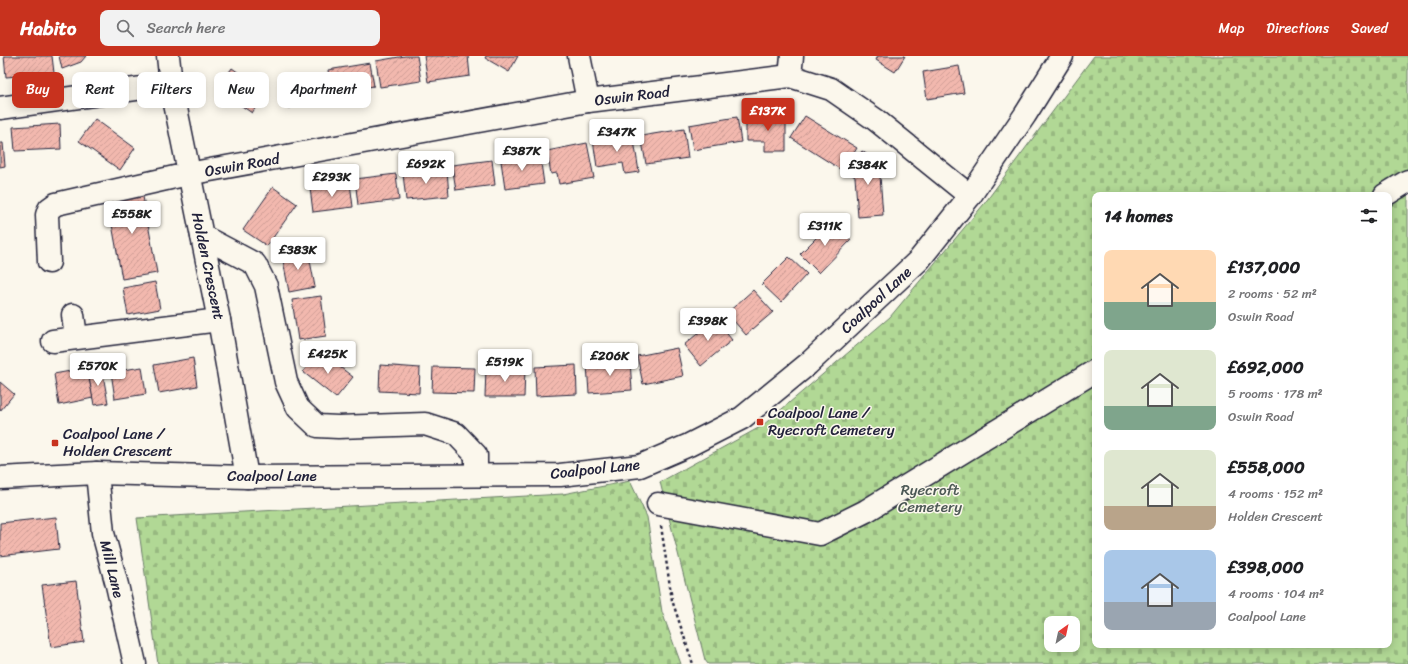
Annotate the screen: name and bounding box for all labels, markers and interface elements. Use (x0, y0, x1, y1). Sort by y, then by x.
search box (100, 10, 380, 46)
text: Habito (20, 12, 76, 45)
text: Search here (146, 15, 225, 41)
text: Map (1218, 16, 1244, 41)
text: Directions (1266, 16, 1329, 41)
text: Saved (1351, 16, 1388, 41)
icon: search (114, 17, 136, 39)
chip: Buy (12, 72, 64, 108)
chip: Rent (72, 72, 129, 108)
chip: Filters (137, 72, 206, 108)
chip: New (214, 72, 269, 108)
chip: Apartment (277, 72, 371, 108)
street label: Oswin Road (593, 78, 672, 113)
pin: £137K (740, 98, 796, 132)
text: £137K (751, 99, 785, 122)
pin: £347K (589, 119, 645, 153)
text: £347K (598, 120, 636, 143)
pin: £387K (494, 138, 550, 172)
text: £387K (503, 139, 541, 162)
street label: Oswin Road (203, 145, 282, 184)
pin: £692K (398, 151, 454, 185)
text: £692K (407, 152, 445, 175)
pin: £384K (840, 152, 896, 186)
text: £384K (849, 153, 887, 176)
pin: £293K (304, 164, 360, 198)
text: £293K (313, 165, 351, 188)
pin: £558K (104, 201, 160, 235)
text: 14 homes (1104, 201, 1173, 231)
text: £558K (113, 202, 151, 225)
icon: filters (1358, 205, 1380, 227)
street label: Holden Crescent (184, 210, 232, 323)
pin: £311K (797, 213, 853, 247)
text: £311K (808, 214, 842, 237)
pin: £383K (270, 237, 326, 271)
text: £383K (280, 238, 316, 261)
text: £137,000 (1228, 252, 1300, 282)
street label: Coalpool Lane (834, 260, 918, 340)
icon: home (1136, 266, 1184, 314)
text: 2 rooms · 52 m² (1228, 282, 1317, 305)
text: Oswin Road (1228, 305, 1293, 328)
pin: £398K (680, 308, 736, 342)
text: £398K (689, 309, 727, 332)
pin: £425K (300, 341, 356, 375)
text: £425K (309, 342, 347, 365)
pin: £206K (582, 343, 638, 377)
text: £206K (591, 344, 629, 367)
pin: £519K (477, 349, 533, 383)
text: £519K (487, 350, 523, 373)
text: £692,000 (1228, 352, 1304, 382)
pin: £570K (70, 353, 126, 387)
text: £570K (79, 354, 117, 377)
icon: home (1136, 366, 1184, 414)
text: 5 rooms · 178 m² (1228, 382, 1323, 405)
place label: Coalpool Lane / Ryecroft Cemetery (768, 400, 895, 443)
text: Oswin Road (1228, 405, 1293, 428)
marker: Coalpool Lane / Ryecroft Cemetery (755, 417, 765, 427)
place label: Coalpool Lane / Holden Crescent (63, 421, 173, 464)
marker: Coalpool Lane / Holden Crescent (50, 438, 60, 448)
street label: Coalpool Lane (549, 451, 641, 487)
text: £558,000 (1228, 452, 1305, 482)
street label: Coalpool Lane (227, 463, 317, 489)
icon: home (1136, 466, 1184, 514)
park label: Ryecroft Cemetery (898, 477, 962, 520)
text: 4 rooms · 152 m² (1228, 482, 1323, 505)
text: Holden Crescent (1228, 505, 1323, 528)
street label: Mill Lane (92, 537, 132, 601)
text: £398,000 (1228, 552, 1304, 582)
icon: home (1136, 566, 1184, 614)
text: 4 rooms · 104 m² (1228, 582, 1324, 605)
text: Coalpool Lane (1228, 605, 1306, 628)
north arrow (1044, 616, 1080, 652)
map controls (1044, 616, 1080, 652)

